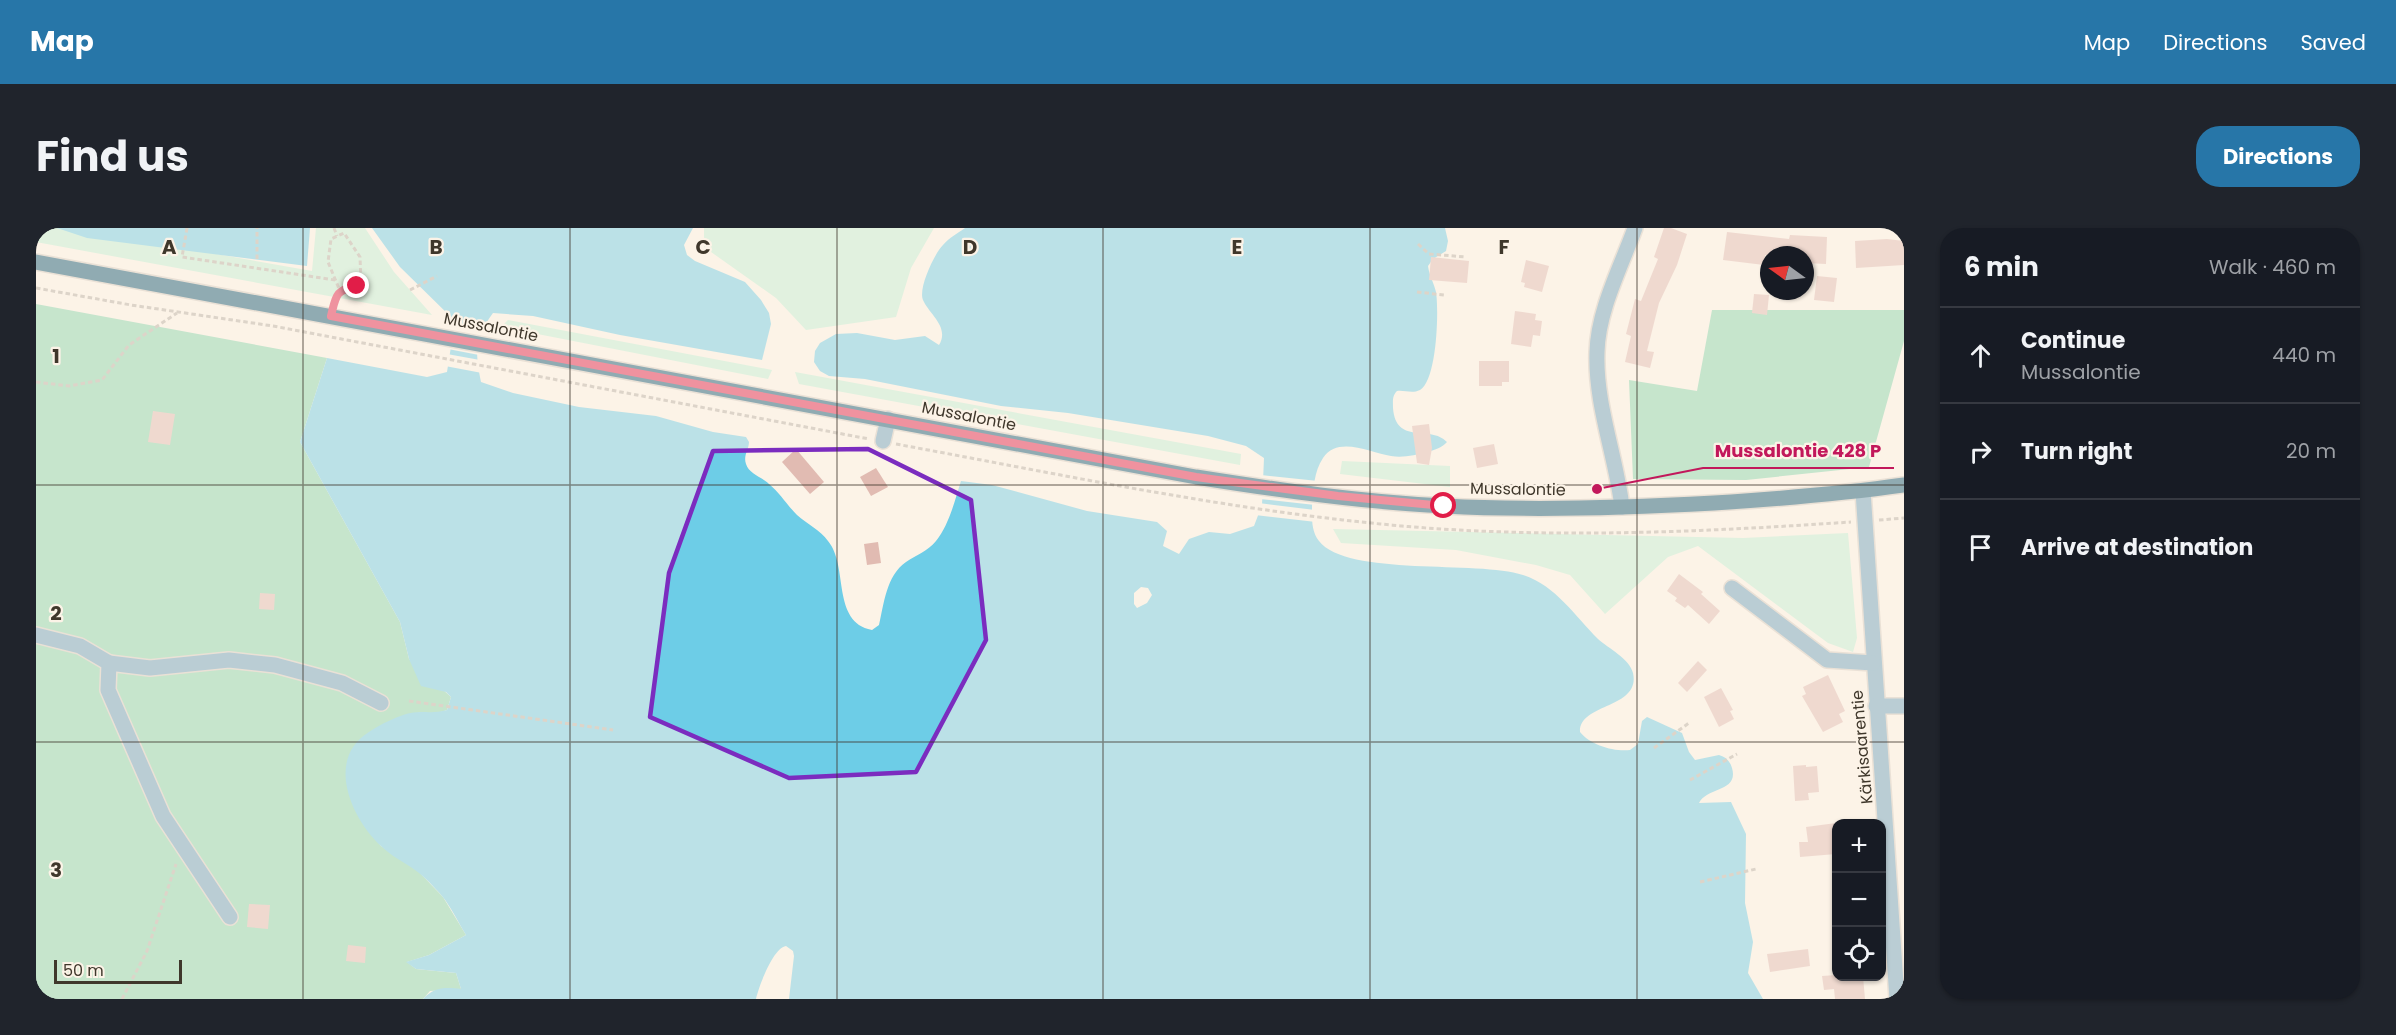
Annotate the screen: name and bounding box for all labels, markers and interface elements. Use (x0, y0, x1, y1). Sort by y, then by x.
text: Map (30, 22, 94, 61)
text: Map (2084, 28, 2130, 57)
text: Directions (2163, 28, 2267, 57)
text: Saved (2300, 28, 2366, 57)
button: Directions (2196, 126, 2360, 187)
text: Find us (36, 127, 189, 186)
text: A (162, 233, 177, 261)
text: B (429, 233, 443, 261)
text: C (695, 233, 711, 261)
text: D (963, 233, 977, 261)
text: E (1232, 233, 1242, 261)
text: F (1499, 233, 1510, 261)
north arrow (1760, 246, 1814, 300)
text: 6 min (1964, 249, 2039, 285)
text: Walk · 460 m (2209, 253, 2336, 281)
route end (343, 272, 369, 298)
street label: Mussalontie (442, 307, 540, 347)
text: Continue (2021, 325, 2125, 356)
icon: ahead (1964, 339, 1997, 372)
text: 440 m (2272, 341, 2336, 369)
text: 1 (52, 342, 60, 370)
text: Mussalontie (2021, 358, 2141, 386)
street label: Mussalontie (920, 396, 1018, 436)
callout: Mussalontie 428 P (1703, 432, 1894, 468)
icon: right (1964, 435, 1997, 468)
text: Turn right (2021, 436, 2132, 467)
text: 20 m (2286, 437, 2336, 465)
text: Mussalontie 428 P (1715, 438, 1881, 463)
street label: Mussalontie (1470, 477, 1566, 501)
route start (1430, 492, 1456, 518)
icon: arrive (1964, 531, 1997, 564)
text: Arrive at destination (2021, 532, 2253, 563)
text: 2 (50, 599, 62, 627)
street label: Kärkisaarentie (1846, 689, 1878, 805)
map controls (1832, 819, 1886, 981)
button: + (1832, 819, 1886, 873)
text: 3 (50, 856, 62, 884)
button: − (1832, 873, 1886, 927)
button: locate (1832, 927, 1886, 981)
scale bar (54, 957, 182, 984)
text: 50 m (63, 959, 104, 982)

